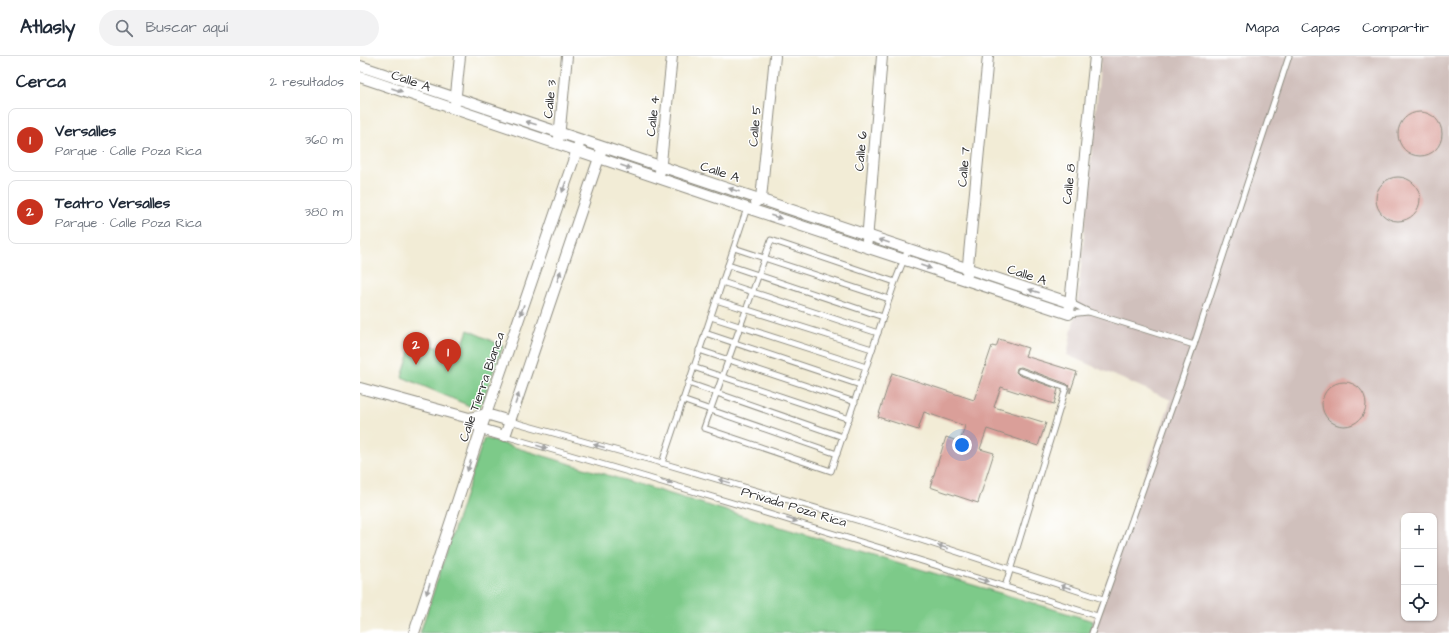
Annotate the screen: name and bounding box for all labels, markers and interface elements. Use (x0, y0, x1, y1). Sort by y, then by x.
search box (99, 10, 379, 46)
text: Atlasly (20, 14, 75, 41)
icon: search (113, 17, 135, 39)
text: Buscar aquí (145, 17, 228, 38)
text: Mapa (1246, 18, 1279, 38)
text: Capas (1301, 18, 1340, 38)
text: Compartir (1362, 18, 1429, 38)
street label: Calle A (389, 66, 434, 96)
text: Cerca (16, 70, 66, 94)
text: 2 resultados (270, 73, 344, 91)
street label: Calle 3 (539, 78, 561, 119)
one-way arrow (391, 87, 403, 93)
street label: Calle 4 (642, 95, 664, 137)
street label: Calle 5 (744, 105, 766, 147)
one-way arrow (525, 120, 537, 126)
text: Versalles (55, 121, 116, 142)
street label: Calle 6 (850, 130, 872, 172)
text: 1 (29, 131, 31, 149)
text: 360 m (305, 131, 343, 149)
text: Parque · Calle Poza Rica (55, 142, 202, 160)
street label: Calle 7 (953, 146, 975, 188)
street label: Calle A (698, 157, 743, 187)
street label: Calle 8 (1058, 162, 1080, 205)
one-way arrow (621, 164, 633, 170)
one-way arrow (561, 181, 567, 193)
one-way arrow (728, 187, 740, 193)
text: Teatro Versalles (55, 193, 170, 214)
text: 2 (26, 203, 34, 221)
text: 380 m (304, 203, 343, 221)
text: Parque · Calle Poza Rica (55, 214, 202, 232)
one-way arrow (770, 215, 782, 221)
one-way arrow (878, 237, 890, 243)
street label: Calle A (1005, 260, 1050, 290)
one-way arrow (920, 264, 932, 270)
one-way arrow (556, 270, 562, 282)
one-way arrow (1027, 288, 1039, 294)
one-way arrow (519, 304, 525, 316)
street label: Calle Tierra Blanca (455, 330, 509, 444)
pin: 2 (403, 332, 429, 365)
pin: 1 (435, 339, 461, 372)
one-way arrow (514, 393, 520, 405)
your location (952, 435, 972, 455)
one-way arrow (593, 443, 605, 449)
one-way arrow (536, 444, 548, 450)
one-way arrow (466, 460, 472, 472)
one-way arrow (718, 478, 730, 484)
one-way arrow (661, 479, 673, 485)
street label: Privada Poza Rica (739, 482, 849, 532)
map controls (1401, 513, 1437, 621)
button: + (1401, 513, 1437, 549)
one-way arrow (786, 517, 798, 523)
one-way arrow (936, 544, 948, 550)
button: − (1401, 549, 1437, 585)
one-way arrow (977, 577, 989, 583)
one-way arrow (425, 584, 431, 596)
one-way arrow (1060, 584, 1072, 590)
button: locate (1401, 585, 1437, 621)

